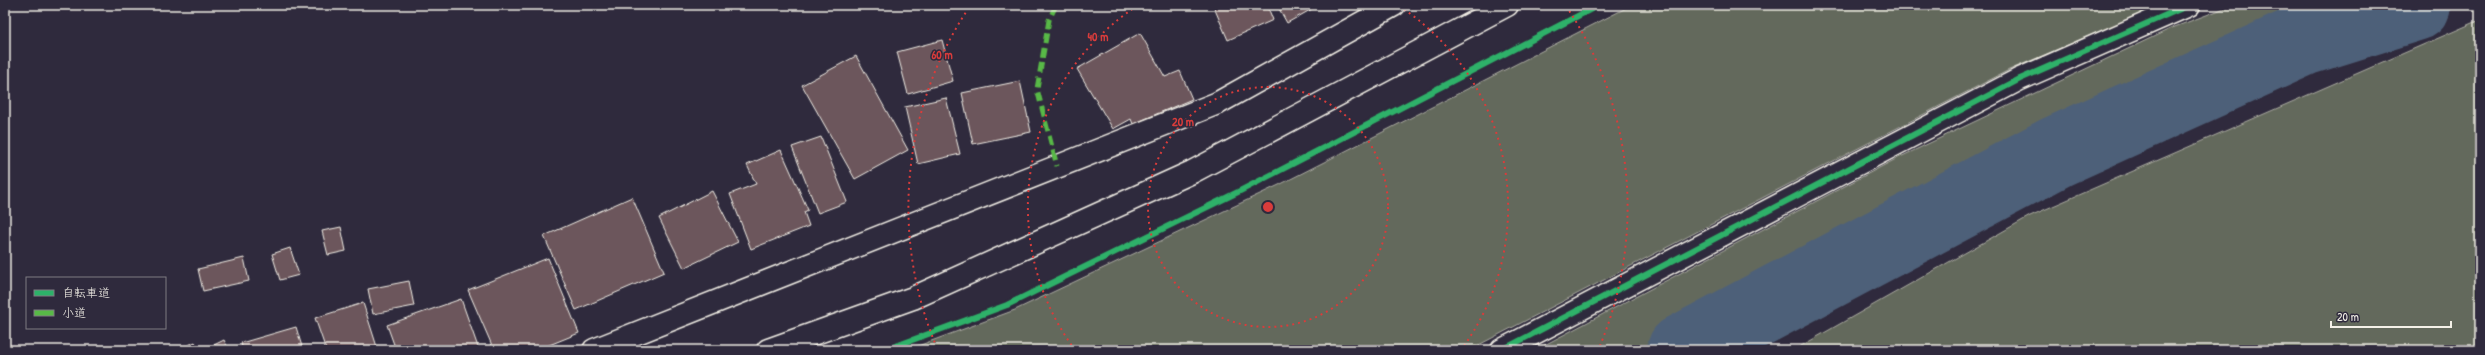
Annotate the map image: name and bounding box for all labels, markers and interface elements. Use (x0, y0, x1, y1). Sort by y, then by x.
text: 40 m (1088, 28, 1108, 45)
text: 60 m (931, 46, 953, 63)
text: 20 m (1172, 113, 1194, 130)
centre of rings (1261, 200, 1275, 214)
legend (26, 277, 166, 329)
text: 自転車道 (62, 284, 110, 301)
scale bar (2331, 303, 2451, 329)
text: 小道 (62, 304, 86, 321)
text: 20 m (2337, 308, 2359, 325)

